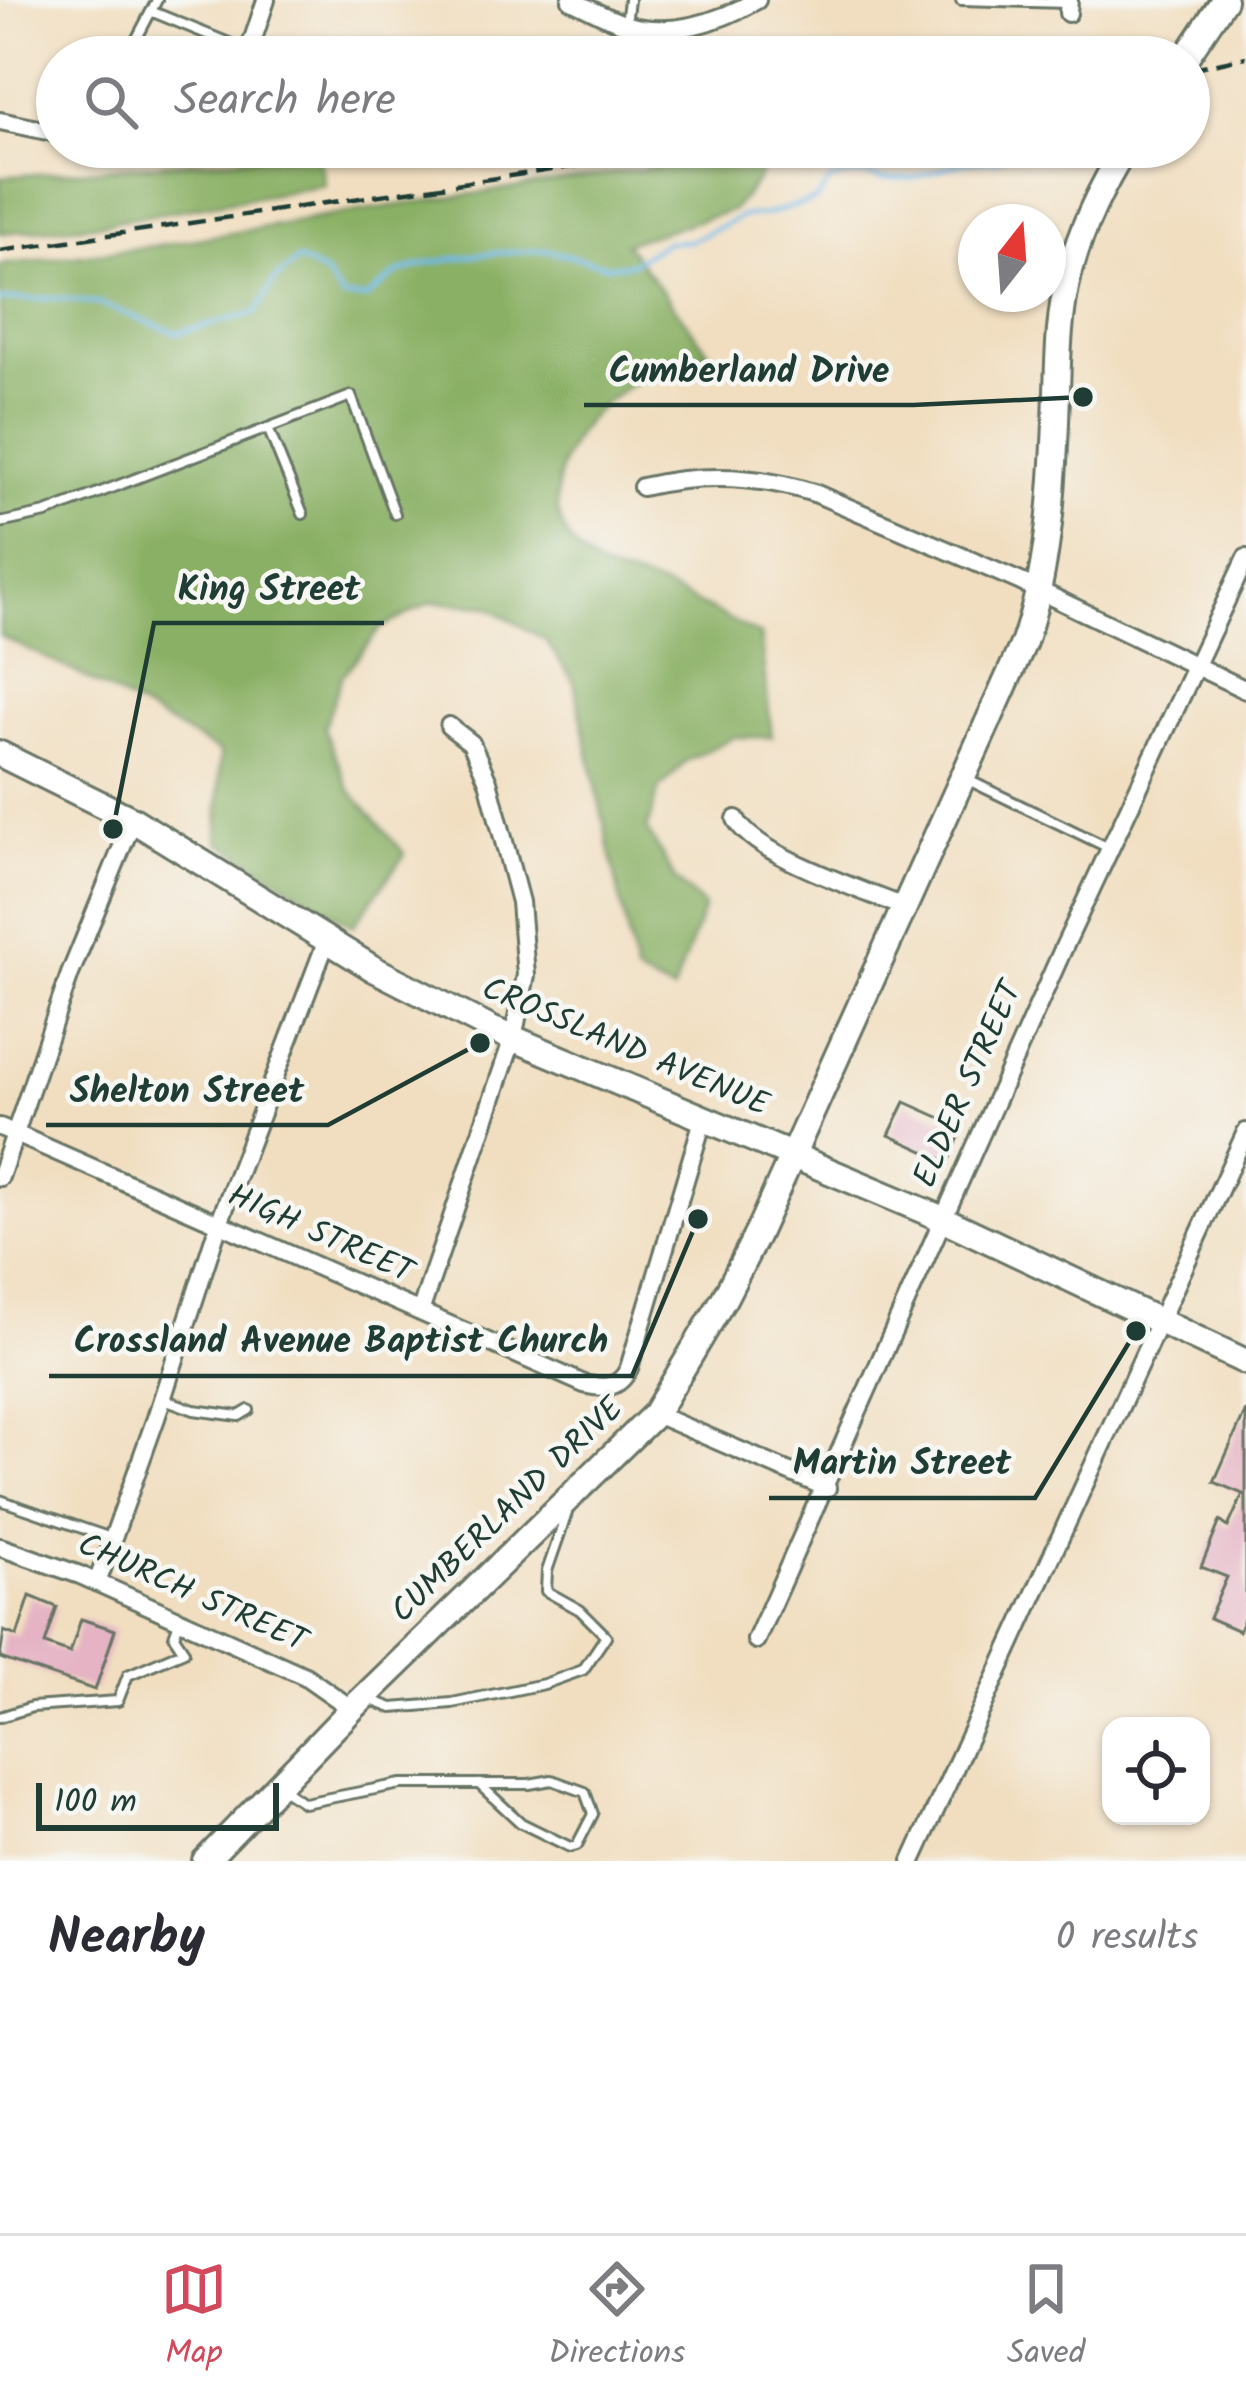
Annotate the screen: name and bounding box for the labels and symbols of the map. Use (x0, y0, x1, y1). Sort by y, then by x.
north arrow (958, 204, 1066, 312)
callout: Cumberland Drive (584, 333, 913, 405)
text: Cumberland Drive (609, 344, 890, 401)
callout: King Street (154, 551, 384, 623)
text: King Street (178, 562, 361, 619)
street label: CROSSLAND AVENUE (473, 964, 778, 1133)
street label: ELDER STREET (900, 971, 1039, 1197)
callout: Shelton Street (46, 1053, 328, 1125)
text: Shelton Street (70, 1064, 305, 1121)
street label: HIGH STREET (219, 1170, 424, 1301)
callout: Crossland Avenue Baptist Church (49, 1304, 632, 1376)
text: Crossland Avenue Baptist Church (74, 1314, 608, 1371)
street label: CUMBERLAND DRIVE (379, 1385, 638, 1637)
callout: Martin Street (769, 1426, 1035, 1498)
text: Martin Street (793, 1436, 1012, 1493)
street label: CHURCH STREET (69, 1520, 318, 1669)
scale bar (36, 1777, 279, 1830)

